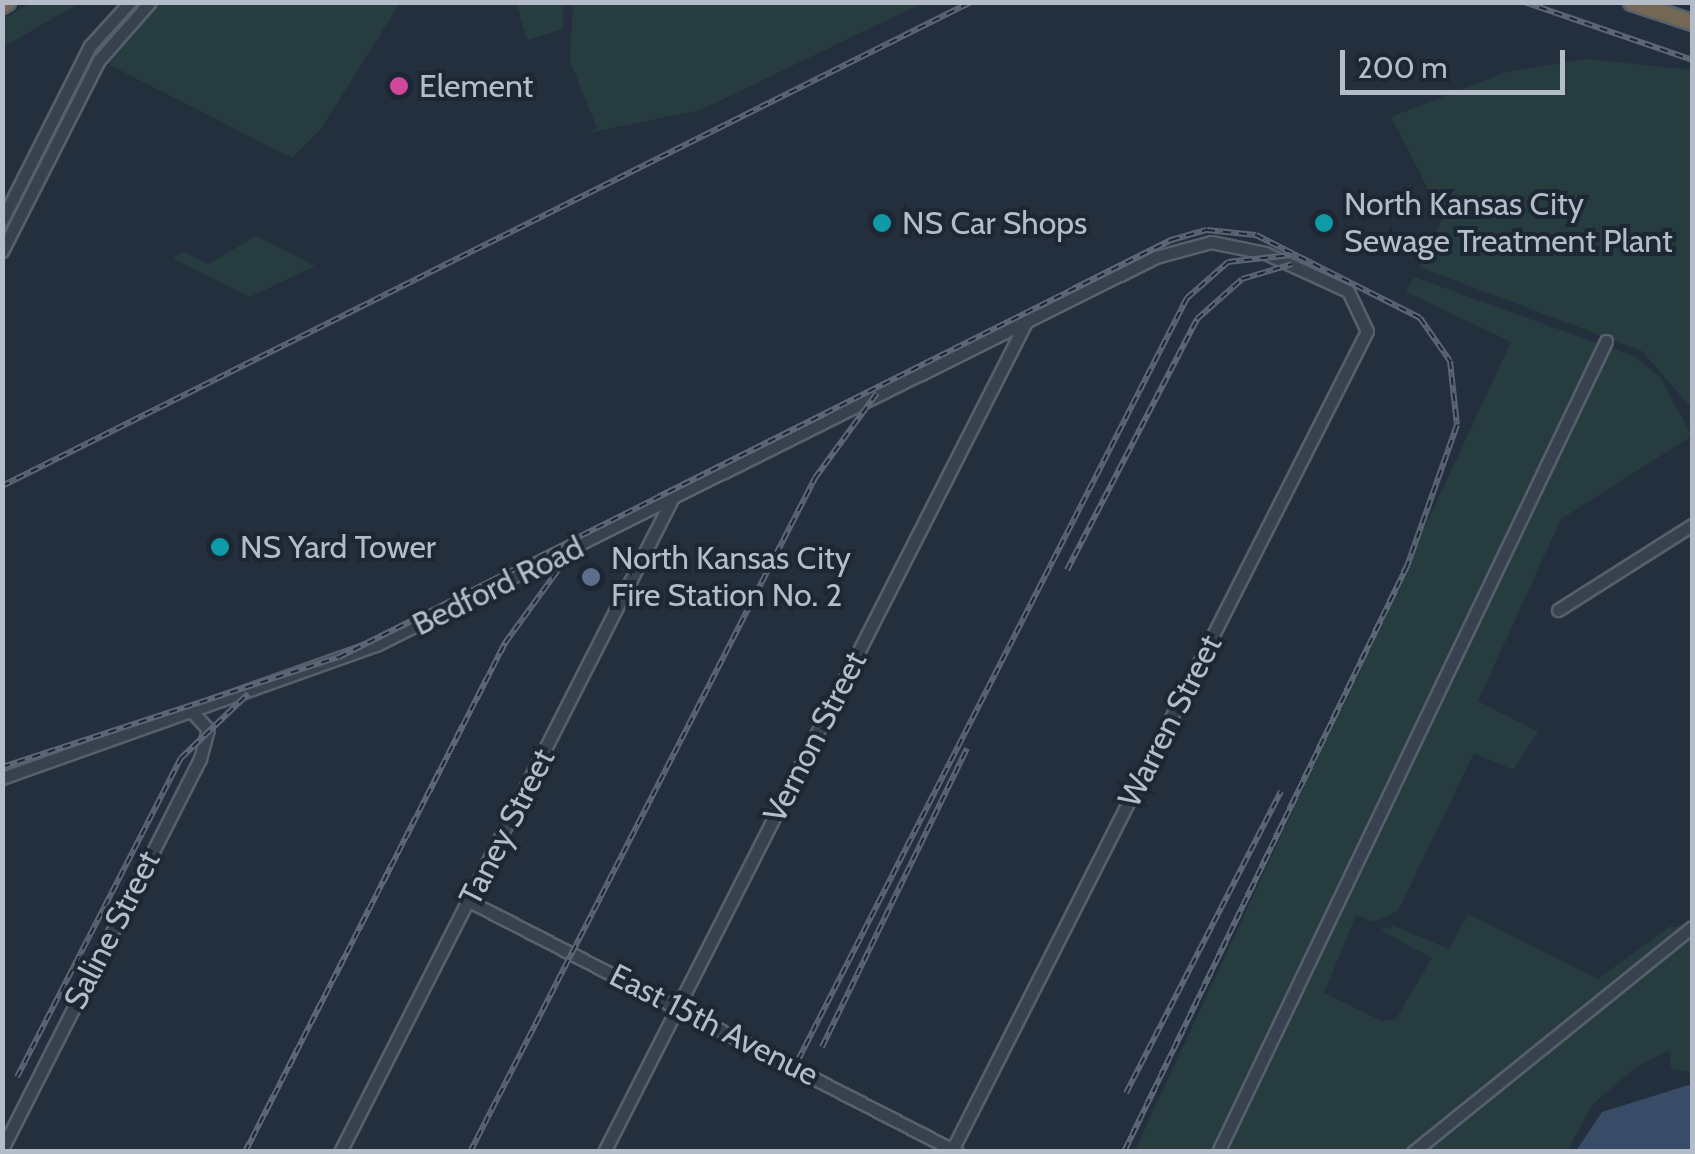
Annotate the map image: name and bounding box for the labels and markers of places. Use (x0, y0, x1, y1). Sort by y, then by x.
place label: Element (419, 67, 533, 105)
marker: Element (388, 75, 410, 97)
place label: North Kansas City Sewage Treatment Plant (1344, 186, 1673, 261)
place label: NS Car Shops (902, 204, 1087, 242)
marker: NS Car Shops (871, 212, 893, 234)
marker: North Kansas City Sewage Treatment Plant (1313, 212, 1335, 234)
place label: NS Yard Tower (240, 528, 436, 566)
marker: NS Yard Tower (209, 536, 231, 558)
place label: North Kansas City Fire Station No. 2 (611, 540, 851, 615)
marker: North Kansas City Fire Station No. 2 (580, 566, 602, 588)

